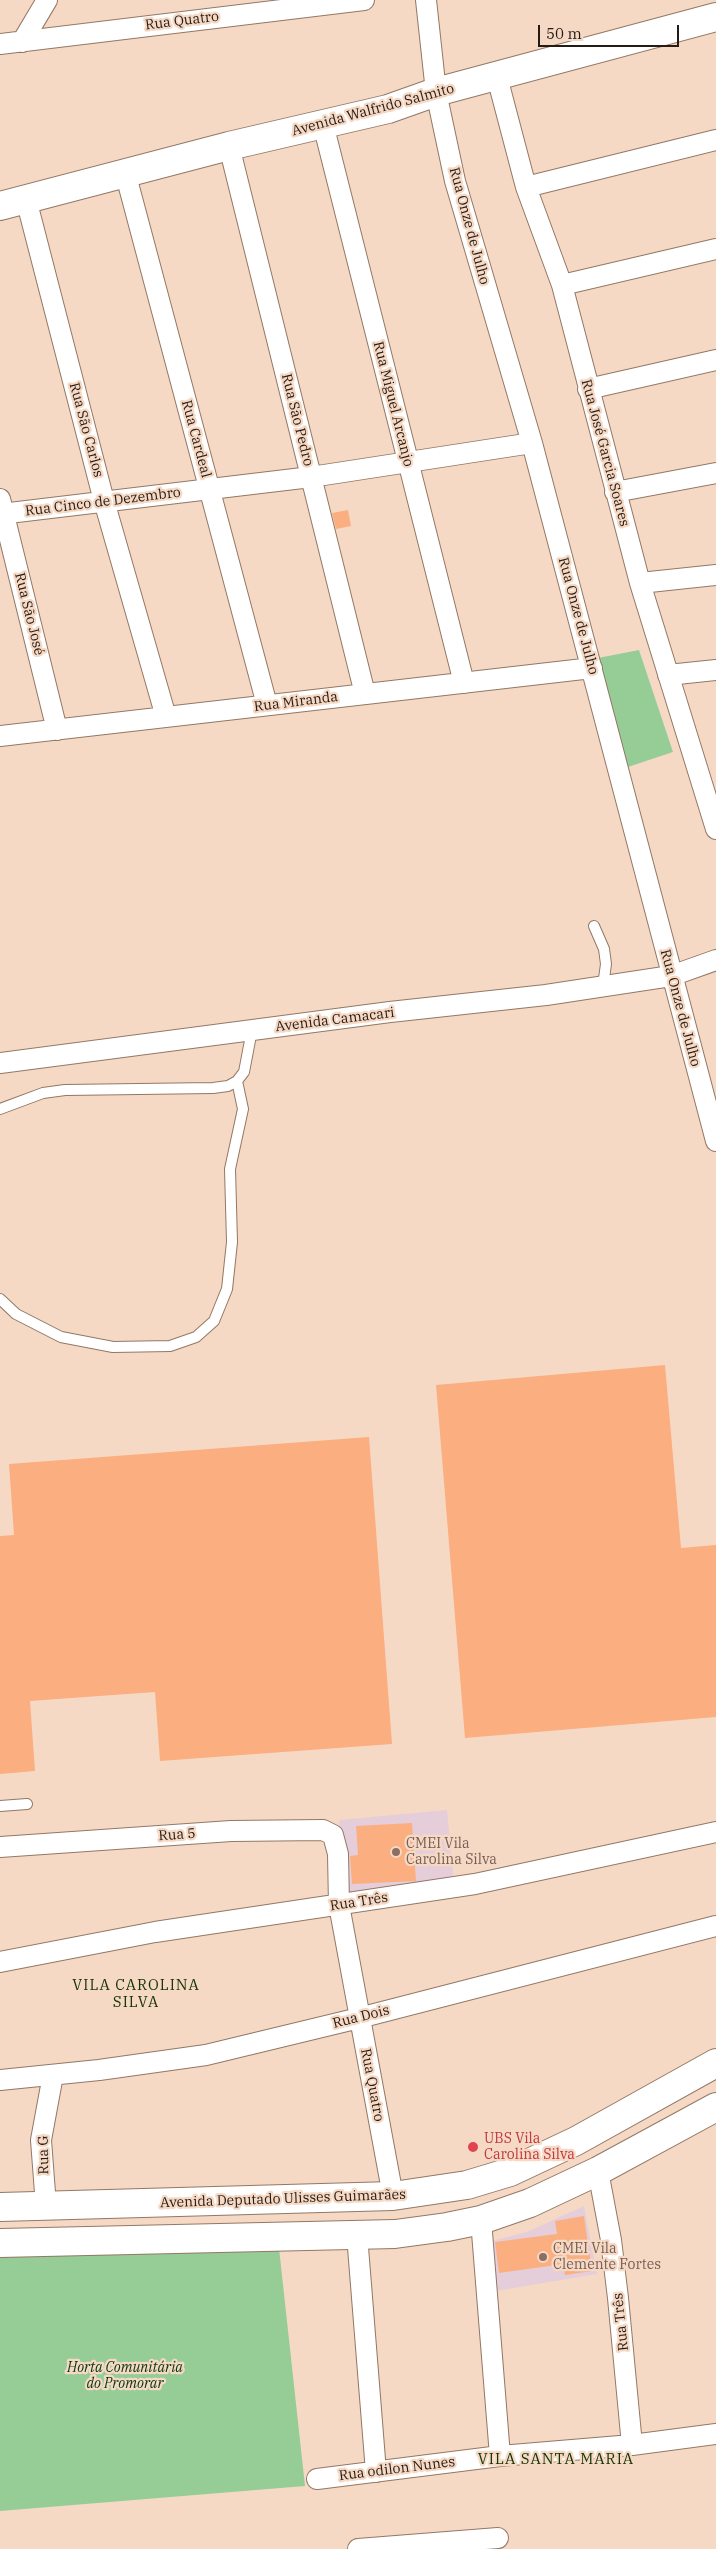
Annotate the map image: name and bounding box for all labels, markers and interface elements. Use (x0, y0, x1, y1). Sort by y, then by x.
street label: Rua Quatro (144, 8, 220, 34)
scale bar (541, 15, 682, 47)
text: 50 m (546, 24, 582, 43)
street label: Avenida Walfrido Salmito (290, 80, 456, 140)
street label: Rua Onze de Julho (445, 166, 493, 286)
street label: Rua Miguel Arcanjo (369, 340, 417, 468)
street label: Rua São Pedro (277, 372, 317, 468)
street label: Rua José Garcia Soares (577, 378, 633, 528)
street label: Rua São Carlos (65, 381, 107, 479)
street label: Rua Cardeal (178, 398, 214, 480)
street label: Rua Cinco de Dezembro (24, 484, 182, 520)
street label: Rua Onze de Julho (554, 556, 602, 676)
street label: Rua São José (11, 571, 47, 657)
street label: Rua Miranda (253, 689, 339, 715)
street label: Rua Onze de Julho (656, 948, 704, 1068)
street label: Avenida Camacari (274, 1004, 396, 1036)
street label: Rua 5 (158, 1825, 196, 1845)
place label: CMEI Vila Carolina Silva (406, 1836, 497, 1868)
marker: CMEI Vila Carolina Silva (390, 1846, 402, 1858)
street label: Rua Três (329, 1889, 389, 1915)
district label: VILA CAROLINA SILVA (71, 1977, 201, 2012)
street label: Rua Dois (331, 2002, 391, 2032)
street label: Rua Quatro (357, 2047, 387, 2123)
place label: UBS Vila Carolina Silva (484, 2131, 575, 2164)
street label: Rua G (35, 2135, 53, 2175)
marker: UBS Vila Carolina Silva (466, 2140, 480, 2154)
street label: Avenida Deputado Ulisses Guimarães (160, 2186, 406, 2212)
place label: CMEI Vila Clemente Fortes (553, 2241, 661, 2274)
marker: CMEI Vila Clemente Fortes (537, 2251, 549, 2263)
street label: Rua Três (610, 2292, 632, 2352)
park label: Horta Comunitária do Promorar (67, 2360, 183, 2392)
district label: VILA SANTA MARIA (476, 2451, 636, 2469)
street label: Rua odilon Nunes (338, 2454, 456, 2484)

